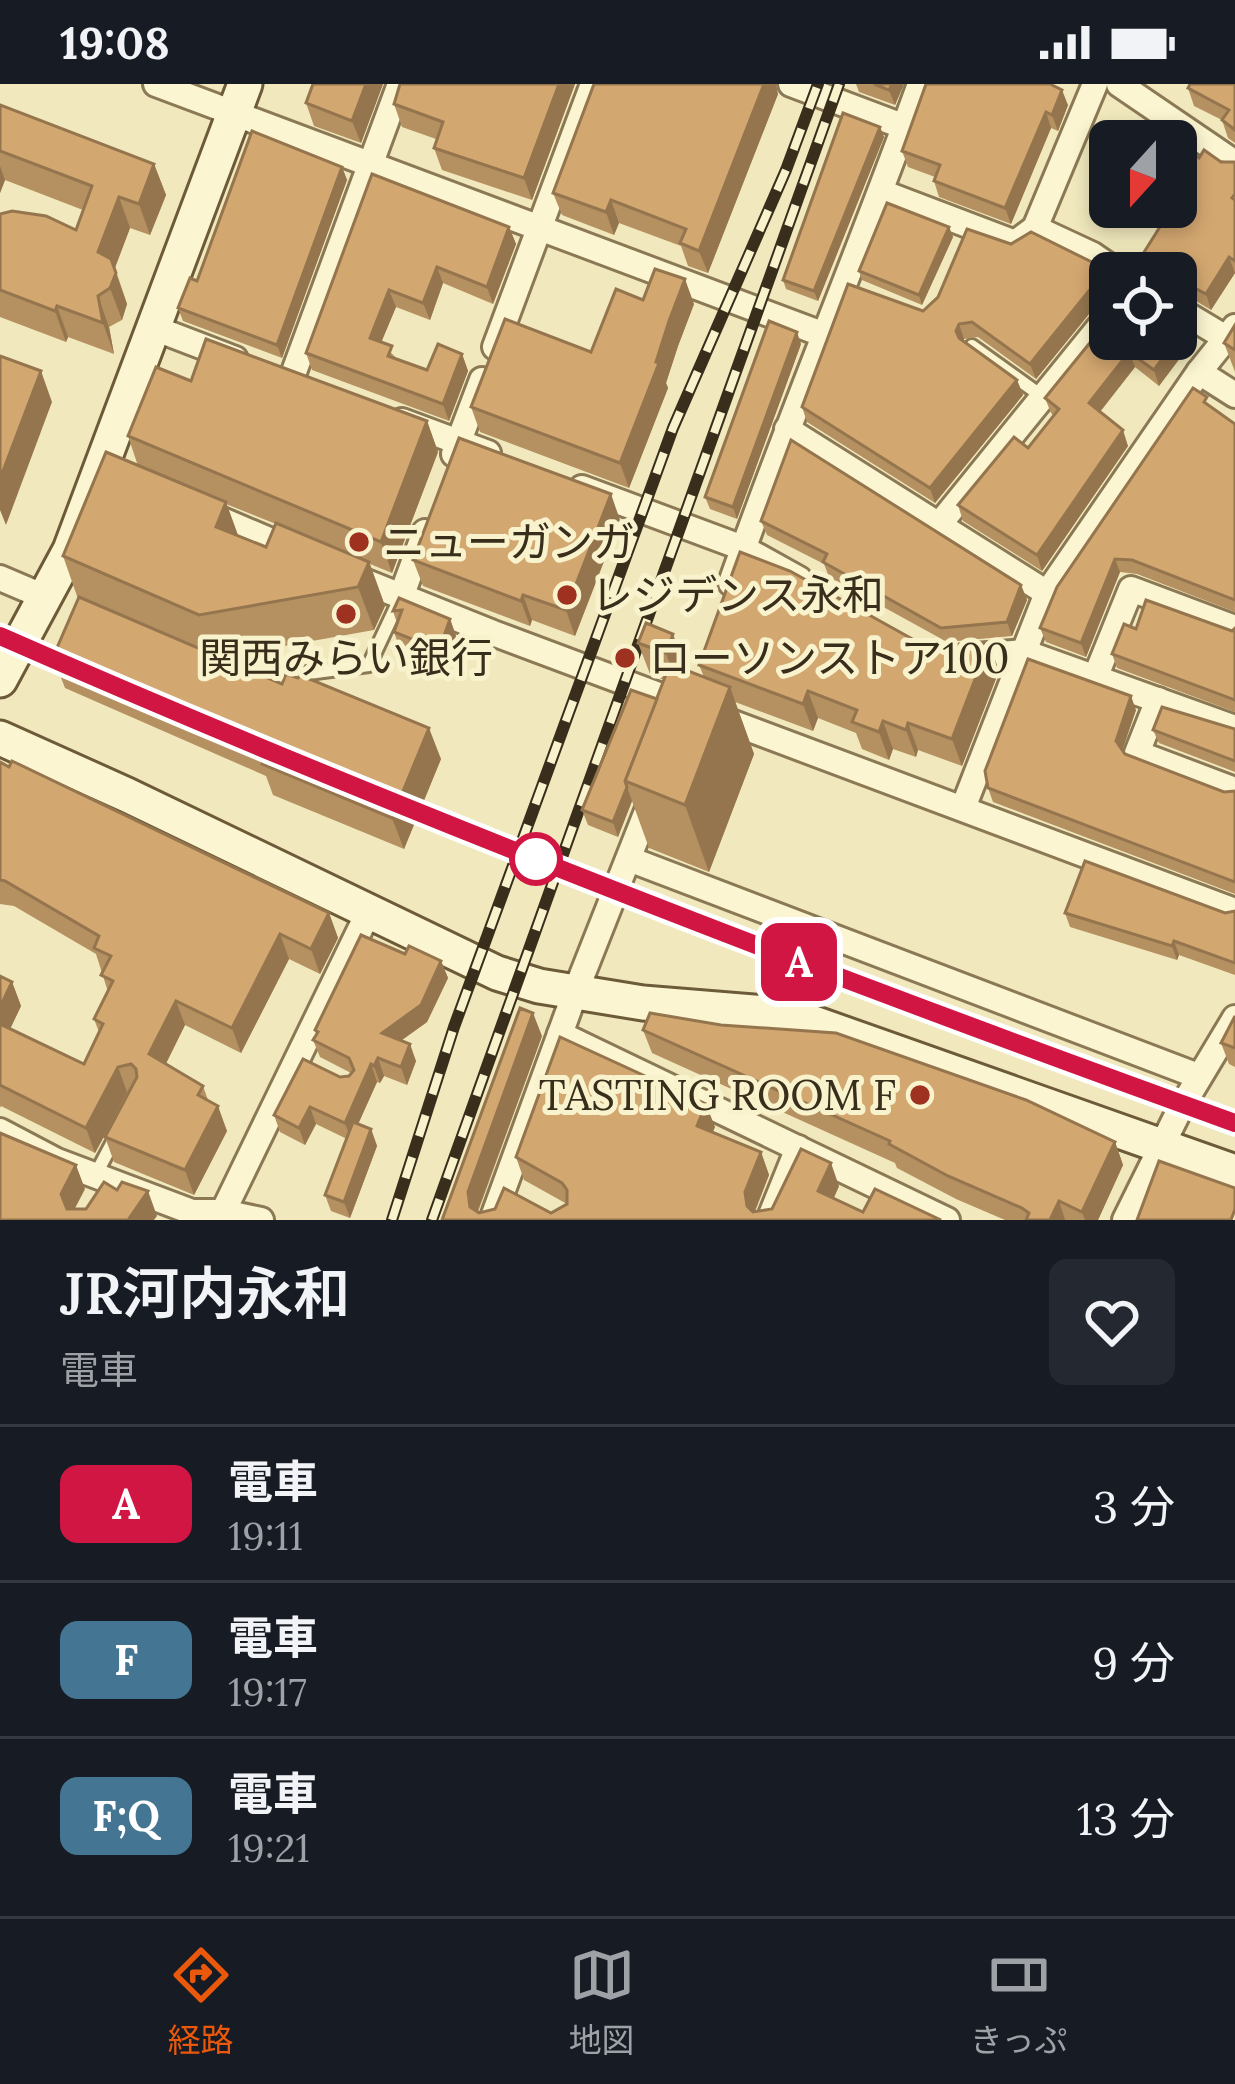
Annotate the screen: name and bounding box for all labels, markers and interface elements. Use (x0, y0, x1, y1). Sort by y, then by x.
text: 19:08 (60, 14, 170, 71)
north arrow (1089, 120, 1197, 228)
map controls (1089, 120, 1197, 360)
button: locate (1089, 252, 1197, 360)
place label: ニューガンガ (383, 515, 635, 569)
marker: ニューガンガ (346, 529, 372, 555)
place label: レジデンス永和 (591, 568, 884, 622)
marker: レジデンス永和 (554, 582, 580, 608)
marker: 関西みらい銀行 (333, 601, 359, 627)
place label: 関西みらい銀行 (199, 631, 493, 685)
place label: ローソンストア100 (649, 631, 1010, 685)
marker: ローソンストア100 (612, 645, 638, 671)
unlabelled marker (511, 834, 561, 884)
line badge: A (760, 923, 838, 1001)
text: A (785, 935, 813, 989)
place label: TASTING ROOM F (539, 1068, 896, 1122)
marker: TASTING ROOM F (907, 1082, 933, 1108)
text: JR河内永和 (60, 1257, 350, 1330)
button: heart (1049, 1259, 1175, 1385)
text: 電車 (60, 1345, 138, 1395)
text: 電車 (228, 1453, 318, 1510)
text: A (112, 1477, 140, 1531)
text: 3 分 (1093, 1478, 1175, 1535)
text: 19:11 (228, 1511, 303, 1561)
text: 電車 (228, 1609, 318, 1666)
text: F (114, 1633, 138, 1687)
text: 9 分 (1092, 1634, 1175, 1691)
text: 19:17 (228, 1667, 307, 1717)
text: 電車 (228, 1765, 318, 1822)
text: F;Q (92, 1789, 160, 1843)
text: 13 分 (1077, 1790, 1175, 1847)
text: 19:21 (228, 1823, 310, 1873)
tab: 経路 (168, 1942, 234, 2062)
tab: 地図 (569, 1942, 635, 2062)
tab: きっぷ (970, 1942, 1067, 2062)

